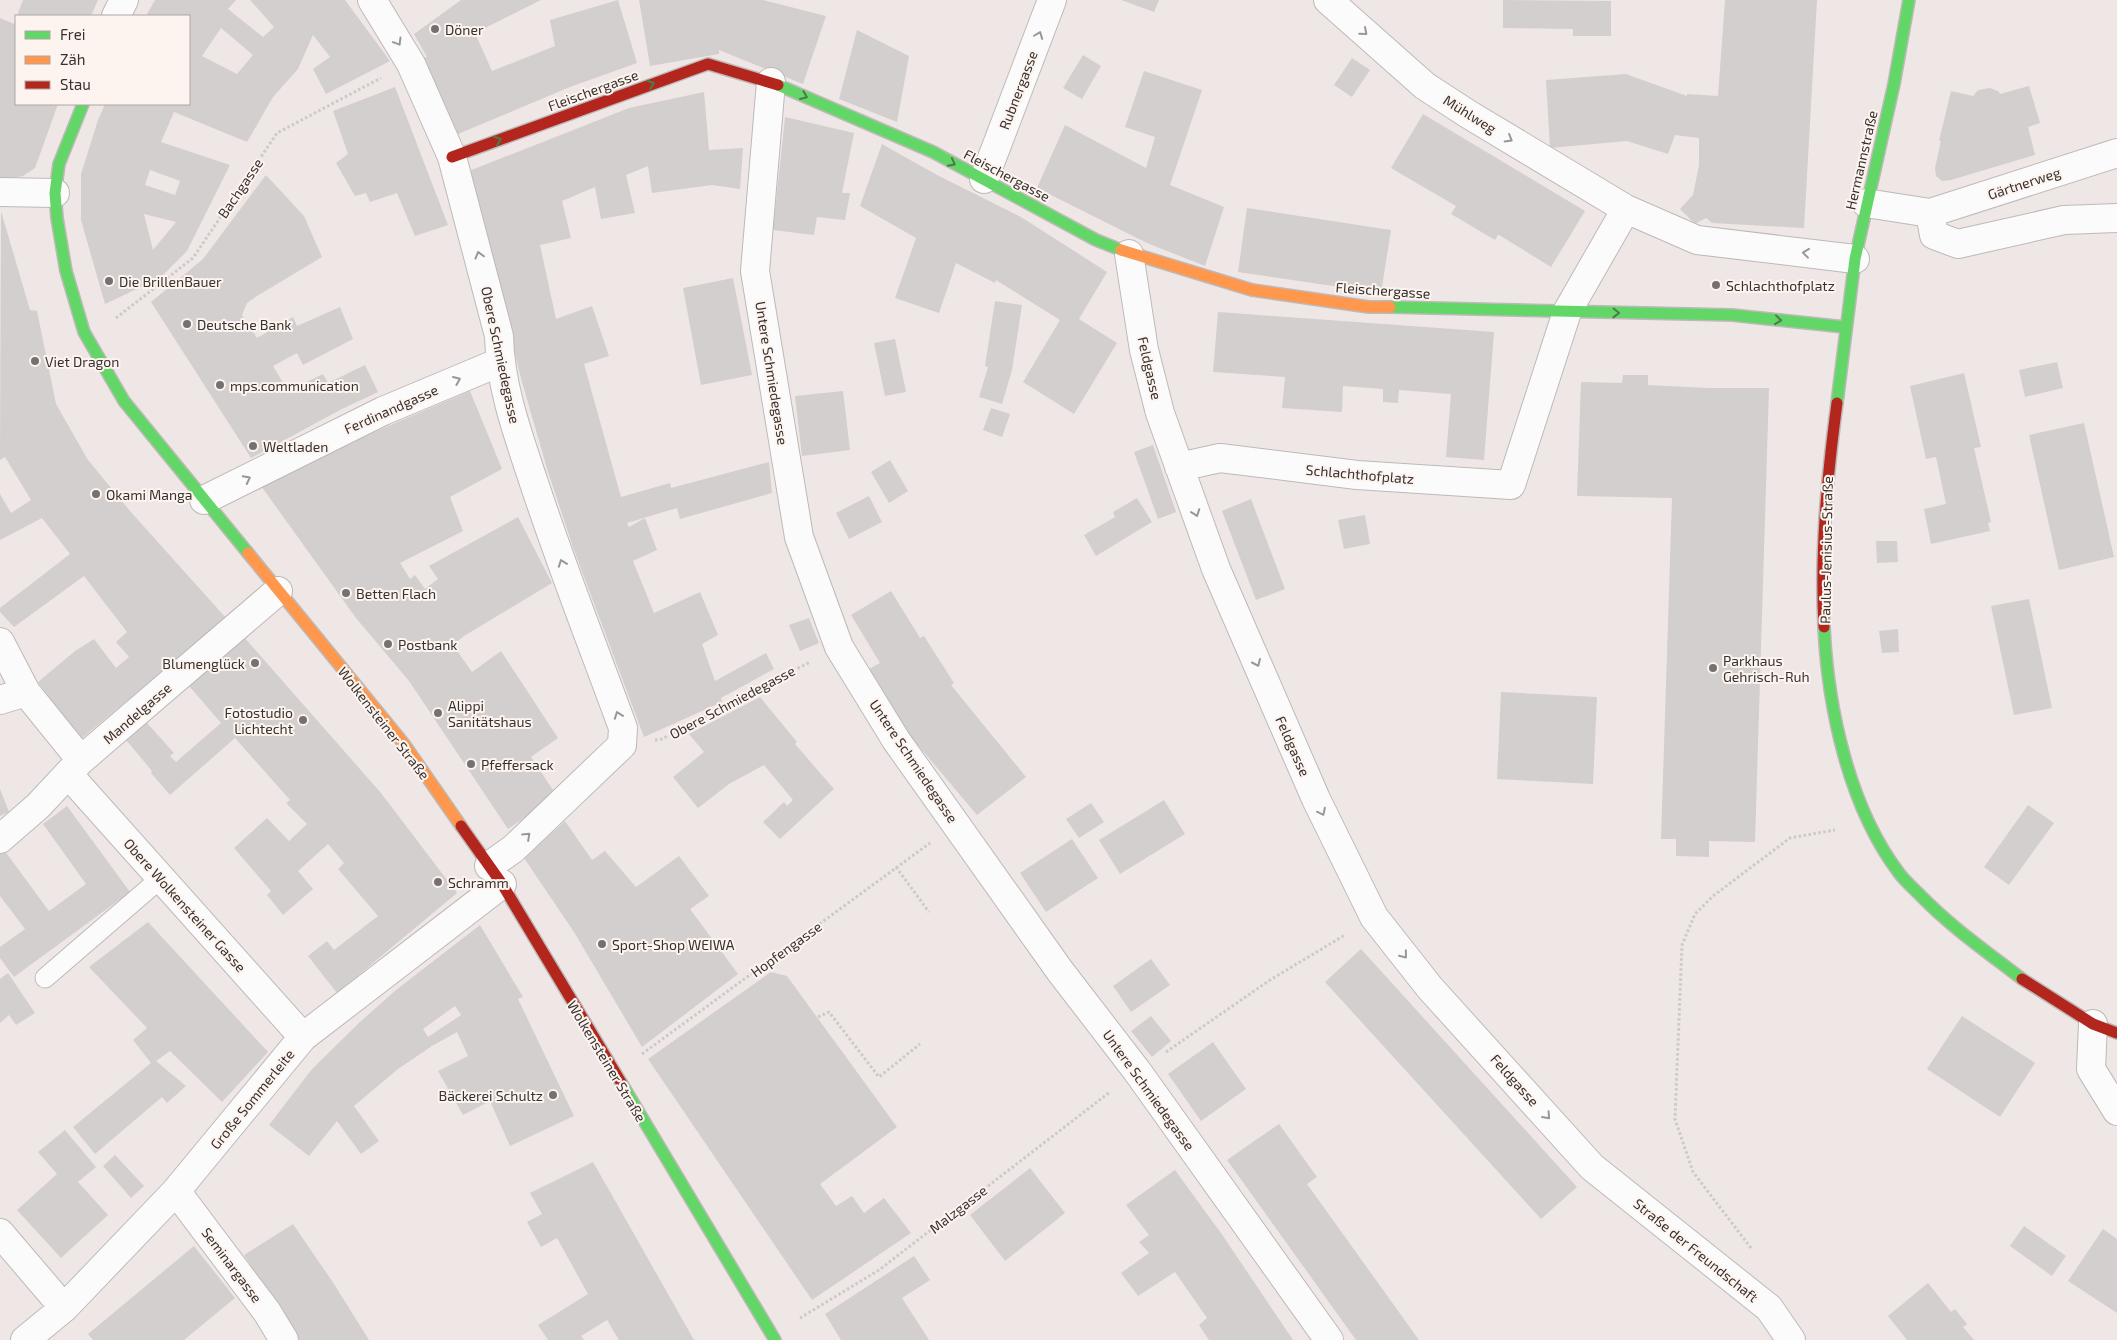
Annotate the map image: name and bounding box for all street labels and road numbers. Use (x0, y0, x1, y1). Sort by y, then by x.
street label: Rubnergasse (995, 48, 1041, 132)
street label: Fleischergasse (545, 66, 641, 114)
street label: Mühlweg (1440, 91, 1500, 137)
street label: Hermannstraße (1841, 109, 1881, 211)
street label: Fleischergasse (961, 145, 1053, 205)
street label: Bachgasse (214, 155, 266, 221)
street label: Gärtnerweg (1985, 163, 2063, 203)
street label: Fleischergasse (1335, 278, 1431, 302)
street label: Obere Schmiedegasse (478, 285, 524, 425)
street label: Untere Schmiedegasse (752, 300, 792, 446)
street label: Feldgasse (1134, 335, 1166, 401)
street label: Ferdinandgasse (341, 381, 441, 437)
street label: Schlachthofplatz (1305, 461, 1415, 487)
street label: Paulus-Jenisius-Straße (1816, 476, 1836, 624)
street label: Obere Schmiedegasse (666, 662, 798, 742)
street label: Wolkensteiner Straße (335, 663, 433, 783)
street label: Mandelgasse (99, 679, 175, 747)
street label: Untere Schmiedegasse (866, 696, 962, 826)
street label: Feldgasse (1272, 713, 1314, 779)
street label: Obere Wolkensteiner Gasse (120, 835, 250, 975)
street label: Hopfengasse (747, 918, 825, 980)
street label: Wolkensteiner Straße (564, 997, 650, 1125)
street label: Untere Schmiedegasse (1099, 1026, 1199, 1154)
street label: Große Sommerleite (206, 1046, 298, 1152)
street label: Feldgasse (1487, 1050, 1543, 1110)
street label: Malzgasse (926, 1181, 990, 1237)
street label: Straße der Freundschaft (1630, 1195, 1762, 1305)
street label: Seminargasse (198, 1224, 266, 1306)

